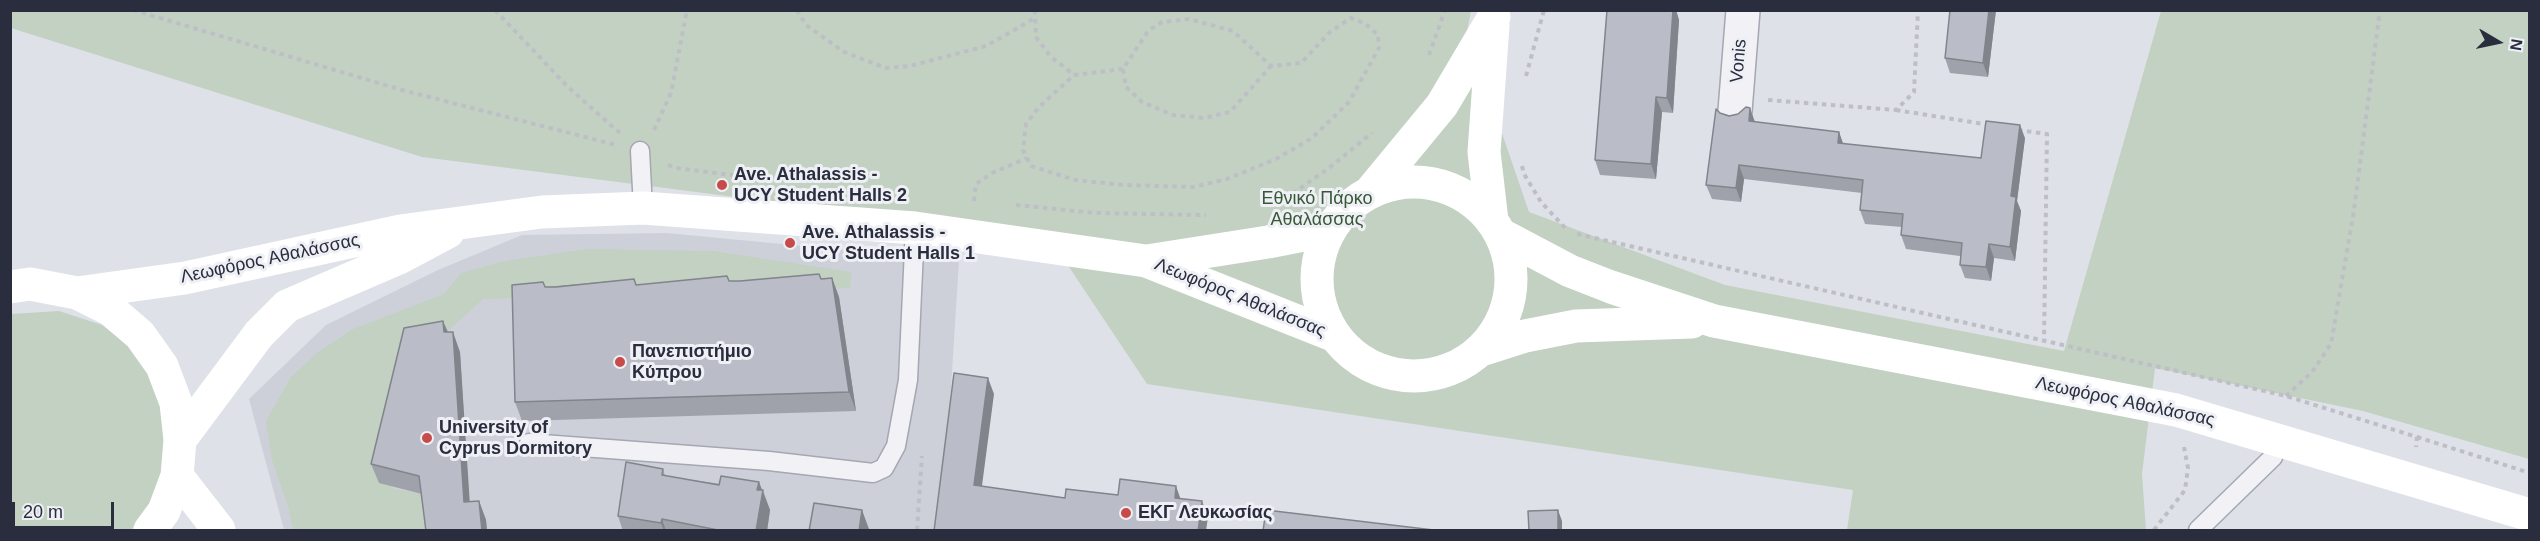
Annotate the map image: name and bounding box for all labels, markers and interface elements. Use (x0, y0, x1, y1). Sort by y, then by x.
north arrow (2468, 12, 2528, 72)
street label: Vonis (1726, 38, 1752, 84)
text: N (2507, 38, 2526, 52)
place label: Ave. Athalassis - UCY Student Halls 2 (734, 164, 907, 207)
marker: Ave. Athalassis - UCY Student Halls 2 (715, 178, 729, 192)
park label: Εθνικό Πάρκο Αθαλάσσας (1261, 188, 1373, 230)
place label: Ave. Athalassis - UCY Student Halls 1 (802, 222, 975, 264)
street label: Λεωφόρος Αθαλάσσας (178, 229, 362, 289)
marker: Ave. Athalassis - UCY Student Halls 1 (783, 236, 797, 250)
street label: Λεωφόρος Αθαλάσσας (1151, 254, 1329, 342)
place label: Πανεπιστήμιο Κύπρου (632, 341, 752, 384)
marker: Πανεπιστήμιο Κύπρου (613, 355, 627, 369)
street label: Λεωφόρος Αθαλάσσας (2033, 372, 2217, 432)
place label: University of Cyprus Dormitory (439, 417, 592, 460)
marker: University of Cyprus Dormitory (420, 431, 434, 445)
scale bar (15, 490, 117, 528)
text: 20 m (23, 502, 63, 522)
place label: ΕΚΓ Λευκωσίας (1138, 502, 1272, 524)
marker: ΕΚΓ Λευκωσίας (1119, 506, 1133, 520)

